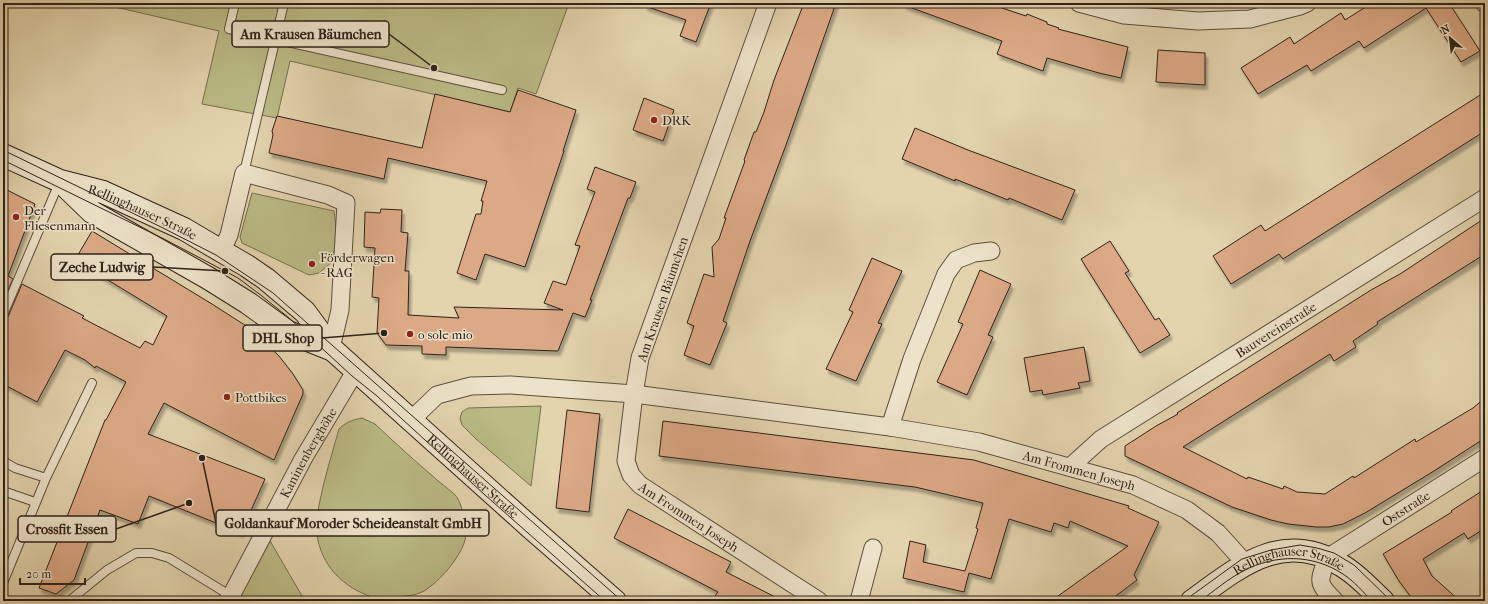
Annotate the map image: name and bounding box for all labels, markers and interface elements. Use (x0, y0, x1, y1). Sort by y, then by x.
north arrow (1430, 18, 1470, 58)
callout: Am Krausen Bäumchen (232, 21, 389, 47)
text: N (1439, 22, 1453, 37)
text: Am Krausen Bäumchen (239, 26, 383, 43)
place label: DRK (662, 113, 691, 128)
marker: DRK (649, 115, 659, 125)
street label: Rellinghauser Straße (86, 182, 200, 243)
place label: Der Fliesenmann (24, 203, 96, 233)
marker: Der Fliesenmann (11, 212, 21, 222)
street label: Am Krausen Bäumchen (634, 234, 691, 365)
place label: Förderwagen - RAG (320, 250, 395, 280)
callout: Zeche Ludwig (51, 254, 153, 280)
text: Zeche Ludwig (59, 259, 146, 276)
marker: Förderwagen - RAG (307, 259, 317, 269)
street label: Bauvereinstraße (1233, 299, 1319, 361)
callout: DHL Shop (243, 325, 322, 351)
place label: o sole mio (418, 327, 473, 342)
marker: o sole mio (405, 329, 415, 339)
text: DHL Shop (252, 330, 315, 347)
place label: Pottbikes (235, 390, 287, 405)
marker: Pottbikes (222, 392, 232, 402)
street label: Kaninenberghöhe (277, 405, 340, 501)
street label: Rellinghauser Straße (424, 431, 522, 522)
street label: Am Frommen Joseph (1020, 447, 1138, 493)
street label: Am Frommen Joseph (635, 479, 742, 555)
street label: Oststraße (1379, 487, 1433, 529)
callout: Goldankauf Moroder Scheideanstalt GmbH (216, 510, 489, 536)
text: Goldankauf Moroder Scheideanstalt GmbH (224, 515, 482, 532)
callout: Crossfit Essen (18, 516, 116, 542)
text: Crossfit Essen (26, 521, 109, 538)
text: Rellinghauser Straße (1230, 543, 1348, 578)
scale bar (20, 560, 85, 586)
street label: Rellinghauser Straße (1230, 563, 1348, 583)
text: 20 m (26, 567, 51, 581)

